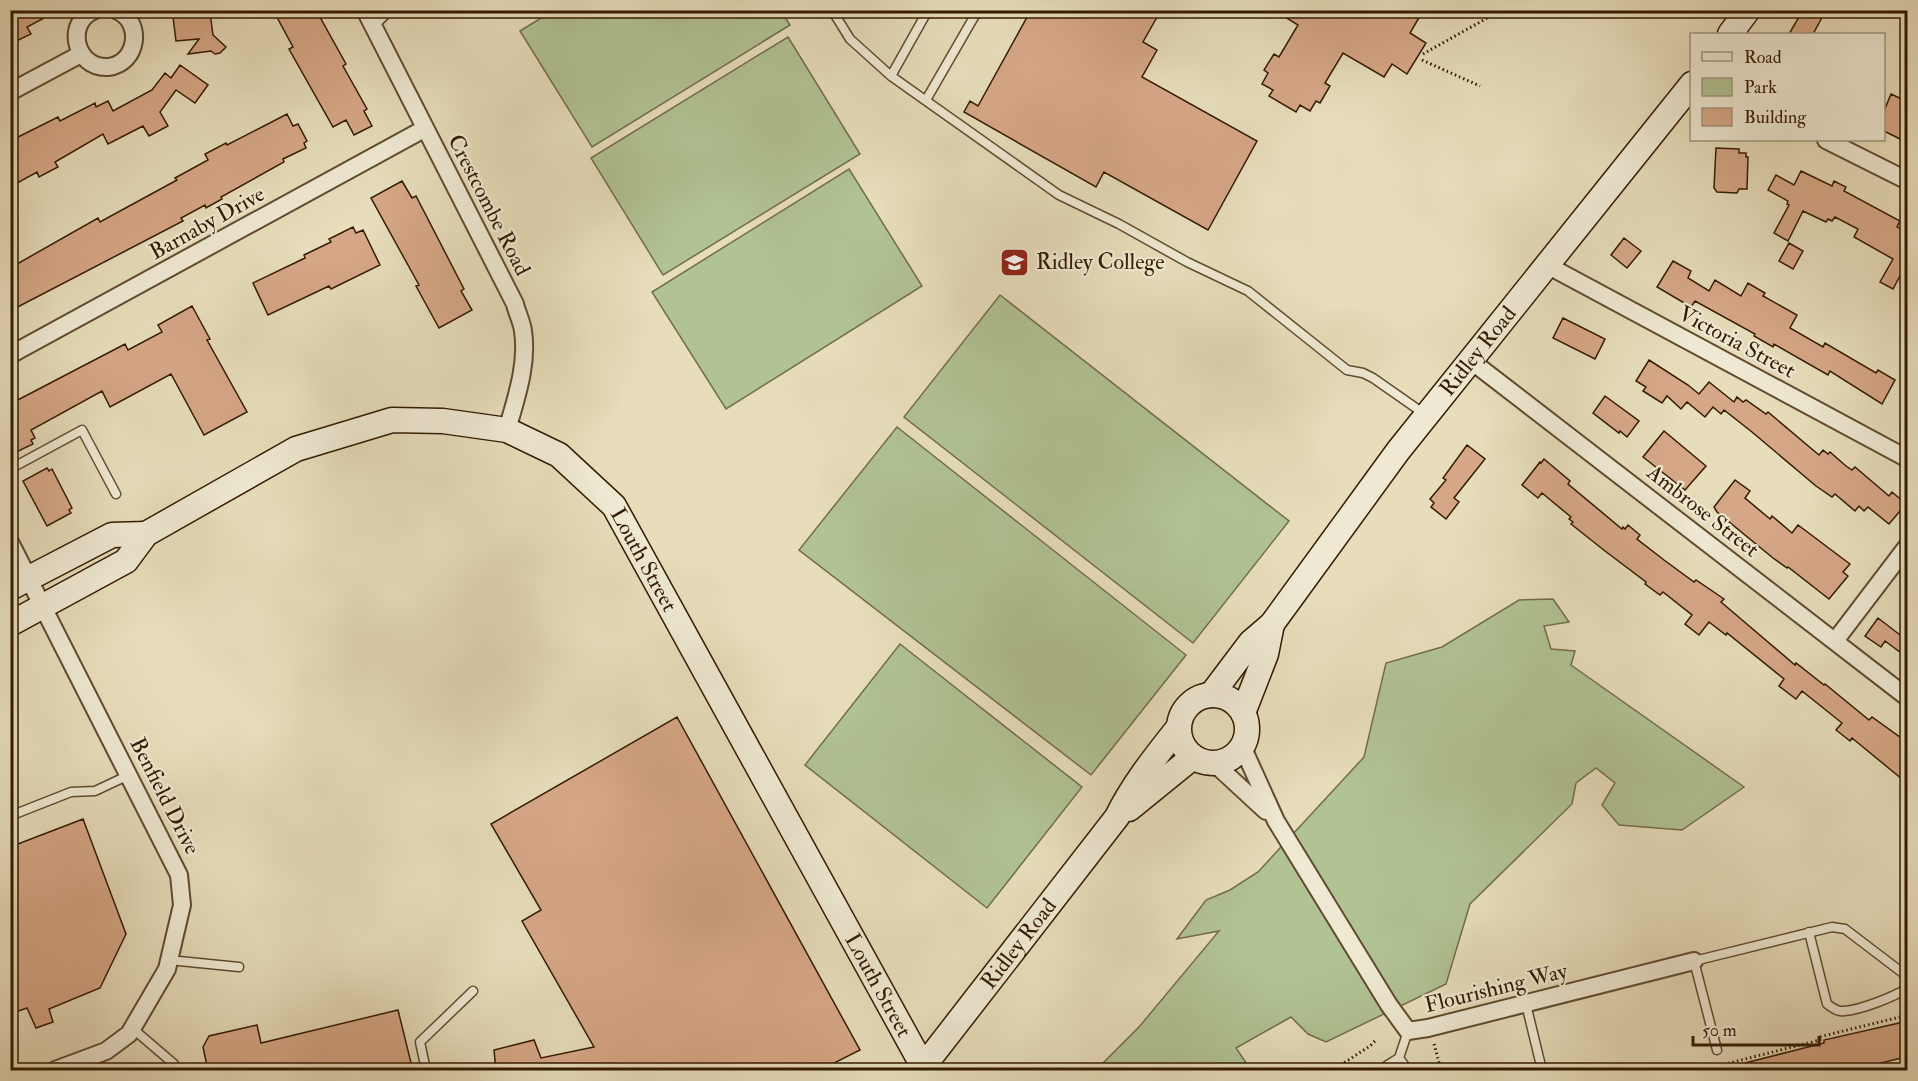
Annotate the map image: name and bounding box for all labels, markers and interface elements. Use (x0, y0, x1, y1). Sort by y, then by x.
legend (1690, 33, 1885, 141)
text: Road (1744, 46, 1782, 69)
text: Park (1744, 76, 1777, 99)
text: Building (1744, 106, 1807, 129)
street label: Crestcombe Road (441, 130, 537, 280)
street label: Barnaby Drive (144, 180, 270, 266)
school or university icon: Ridley College (999, 246, 1031, 278)
place label: Ridley College (1036, 248, 1164, 276)
street label: Victoria Street (1674, 299, 1800, 385)
street label: Ridley Road (1433, 300, 1523, 402)
street label: Ambrose Street (1640, 458, 1765, 564)
street label: Louth Street (604, 503, 684, 617)
street label: Benfield Drive (124, 733, 206, 859)
street label: Ridley Road (975, 893, 1063, 995)
street label: Louth Street (838, 928, 918, 1042)
street label: Flourishing Way (1422, 957, 1571, 1019)
scale bar (1693, 1009, 1819, 1047)
text: 50 m (1702, 1019, 1737, 1042)

